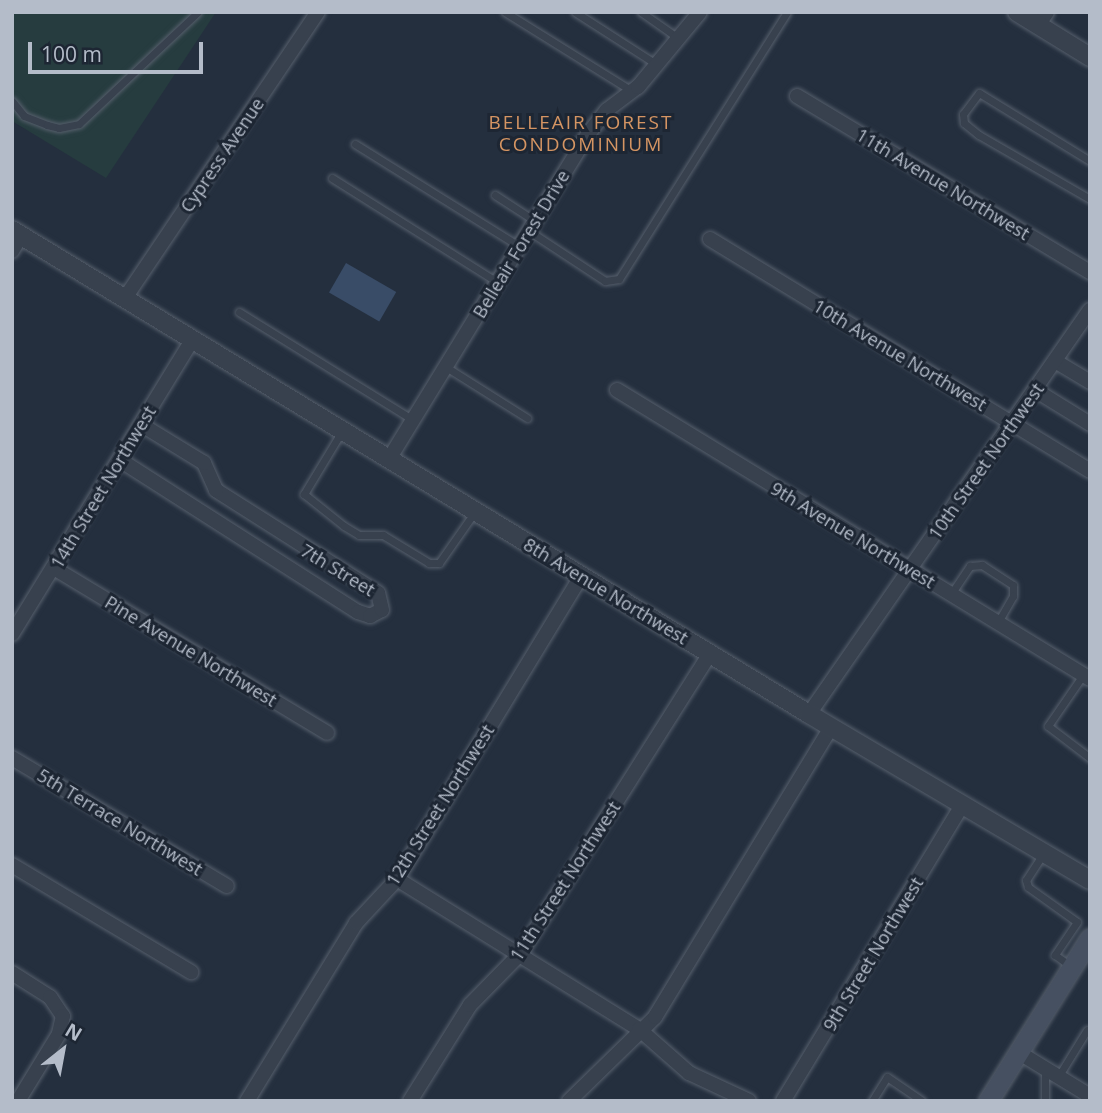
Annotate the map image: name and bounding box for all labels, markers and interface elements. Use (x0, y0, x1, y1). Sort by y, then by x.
scale bar (32, 28, 206, 72)
text: 100 m (41, 40, 102, 68)
street label: Cypress Avenue (176, 94, 268, 216)
district label: BELLEAIR FOREST CONDOMINIUM (490, 112, 672, 156)
street label: 11th Avenue Northwest (852, 124, 1034, 244)
street label: Belleair Forest Drive (468, 166, 574, 322)
street label: 10th Avenue Northwest (809, 295, 991, 415)
street label: 10th Street Northwest (924, 379, 1048, 543)
street label: 14th Street Northwest (46, 402, 160, 572)
street label: 9th Avenue Northwest (767, 477, 939, 593)
street label: 8th Avenue Northwest (520, 533, 692, 649)
street label: 7th Street (297, 539, 379, 601)
street label: Pine Avenue Northwest (101, 591, 281, 711)
street label: 12th Street Northwest (382, 720, 498, 890)
street label: 5th Terrace Northwest (34, 764, 206, 880)
street label: 11th Street Northwest (505, 797, 625, 965)
street label: 9th Street Northwest (819, 873, 927, 1035)
north arrow (28, 1015, 98, 1085)
text: N (60, 1017, 87, 1047)

